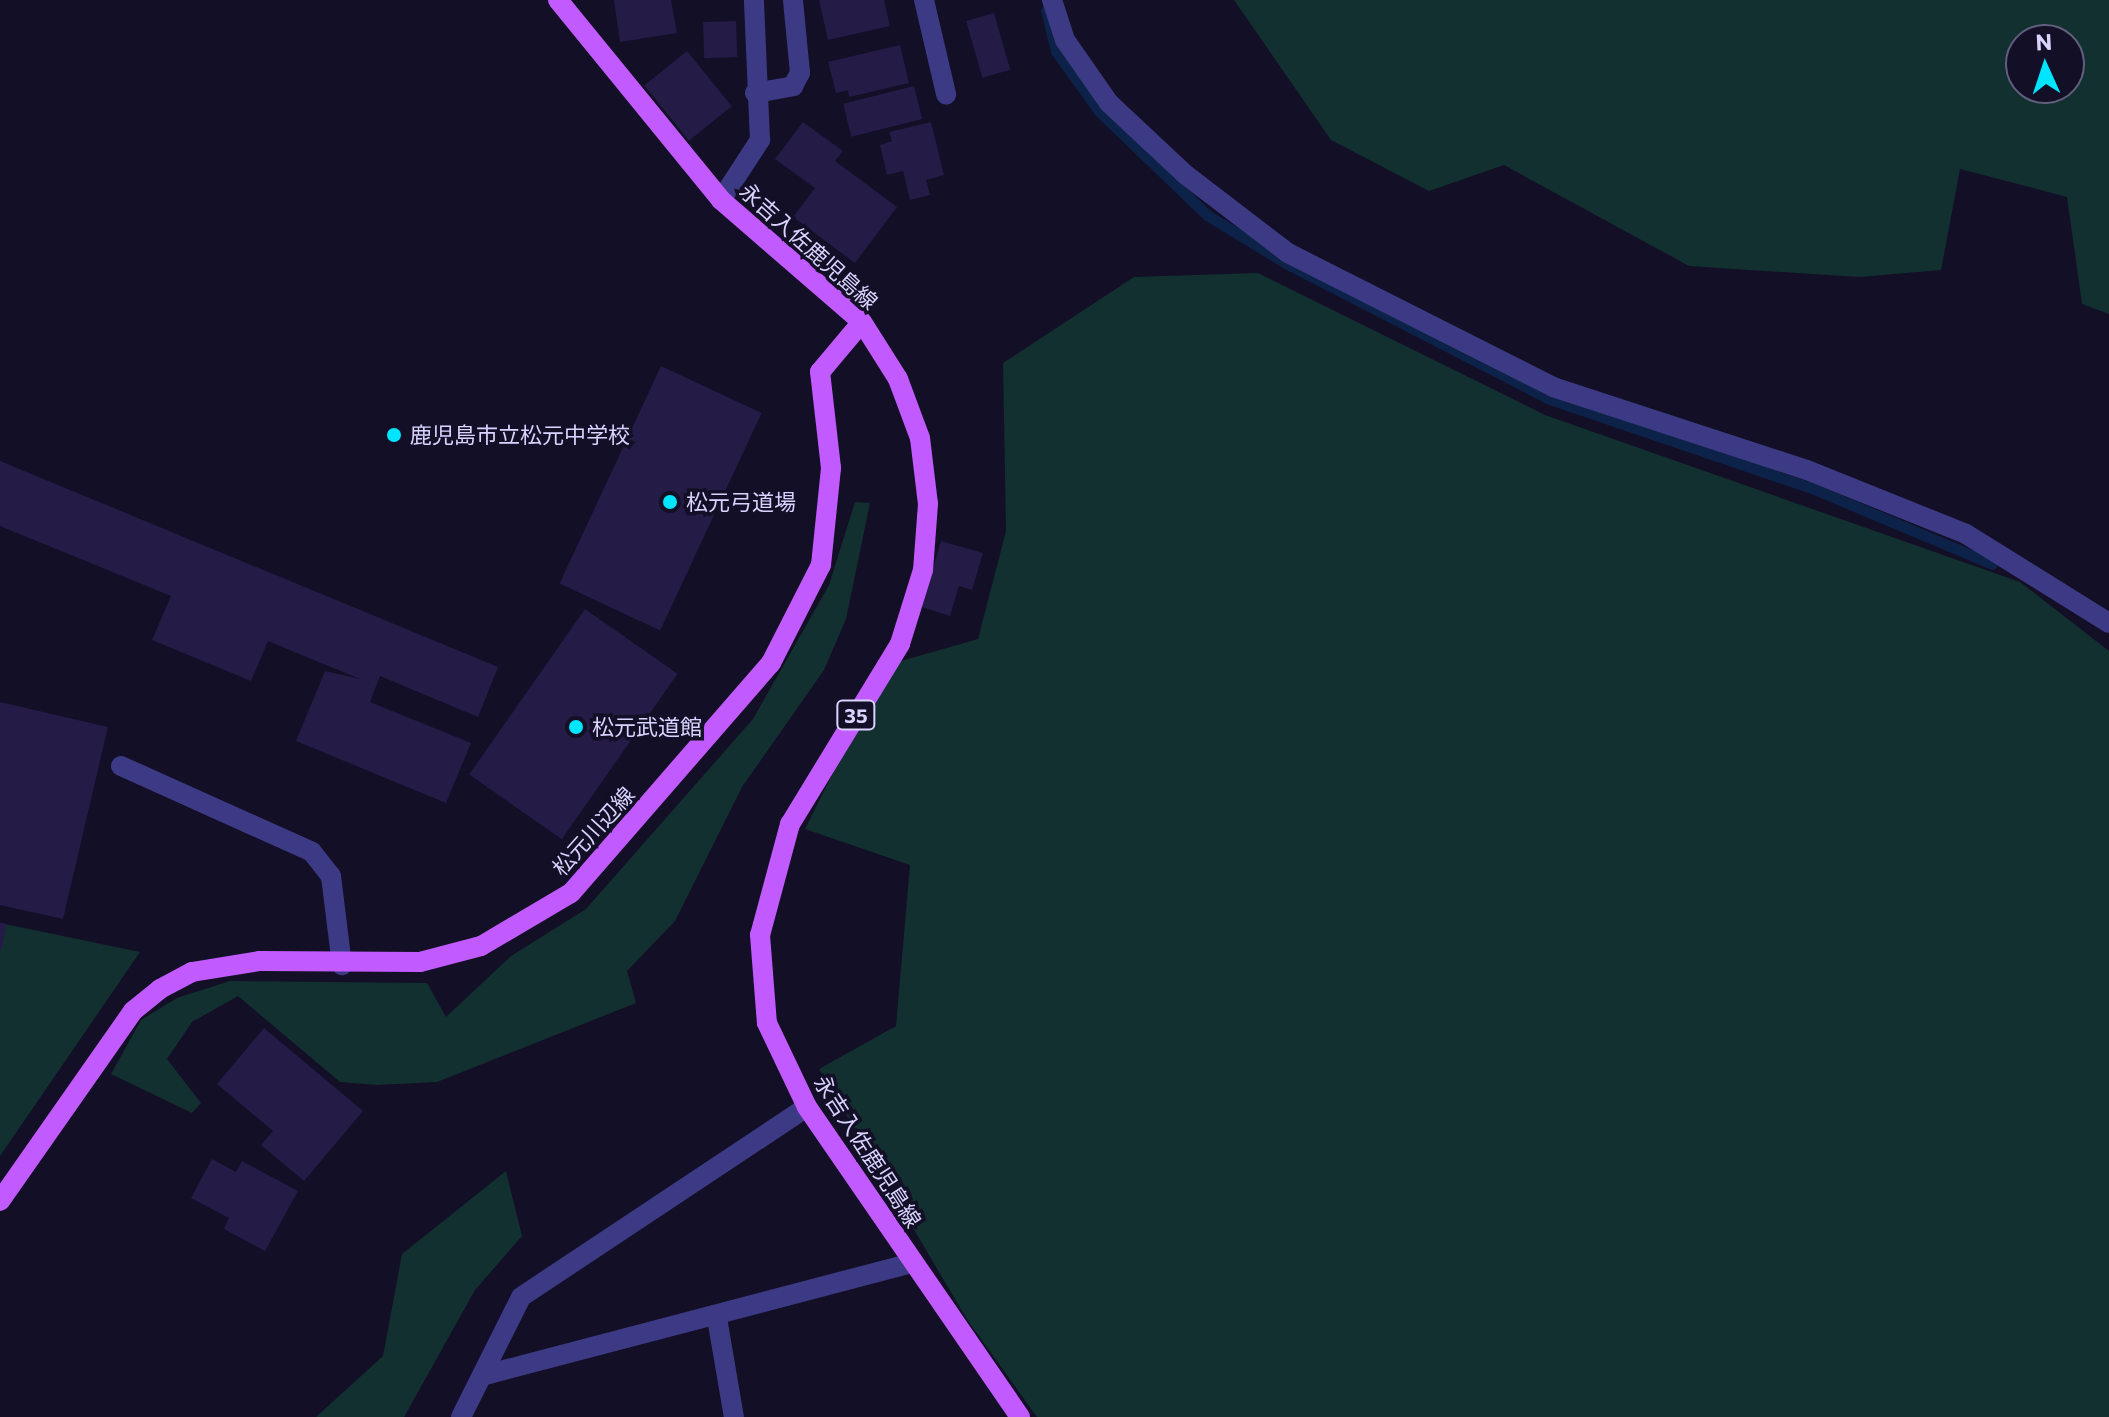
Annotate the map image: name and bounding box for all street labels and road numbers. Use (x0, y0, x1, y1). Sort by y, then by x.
street label: 永吉入佐鹿児島線 (735, 177, 883, 315)
road number: 35 (836, 699, 876, 731)
street label: 松元川辺線 (546, 781, 640, 881)
street label: 永吉入佐鹿児島線 (809, 1070, 927, 1232)

